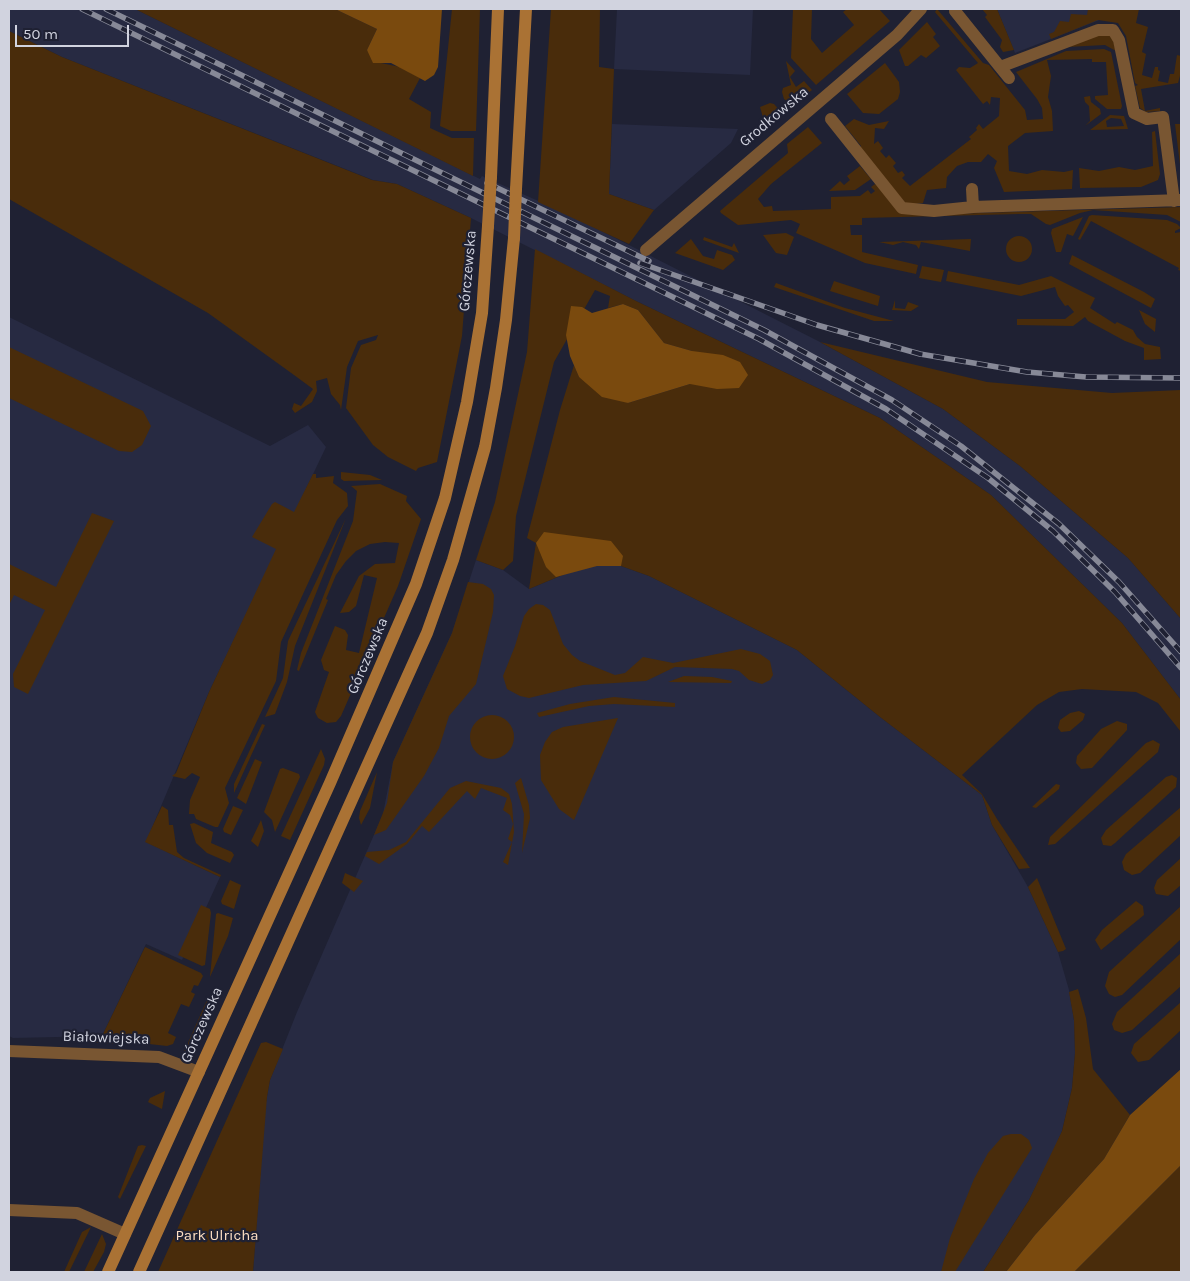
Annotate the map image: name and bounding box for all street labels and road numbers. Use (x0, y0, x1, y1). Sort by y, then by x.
street label: Grodkowska (736, 83, 812, 151)
street label: Górczewska (455, 230, 481, 312)
street label: Górczewska (344, 615, 392, 697)
street label: Górczewska (177, 984, 227, 1066)
street label: Białowiejska (62, 1027, 150, 1049)

